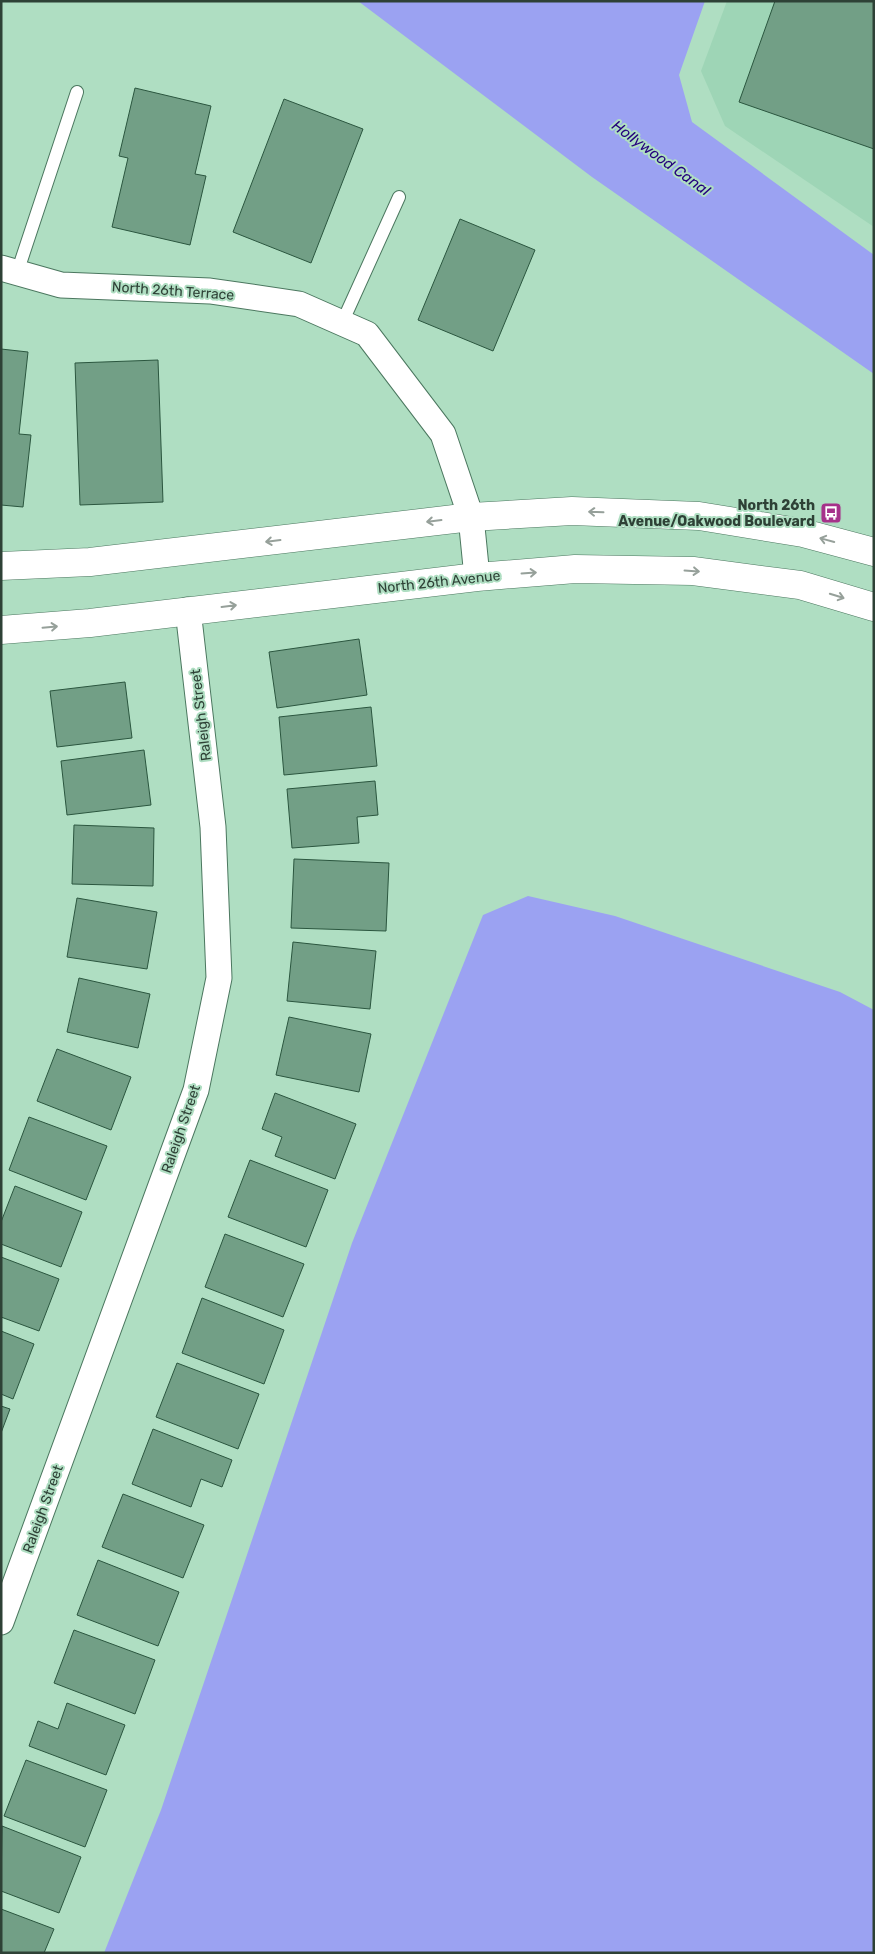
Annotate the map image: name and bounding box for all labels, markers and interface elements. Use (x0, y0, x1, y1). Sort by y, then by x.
water label: Hollywood Canal (608, 116, 714, 200)
street label: North 26th Terrace (111, 278, 235, 304)
place label: North 26th Avenue/Oakwood Boulevard (618, 497, 815, 530)
bus stop icon: North 26th Avenue/Oakwood Boulevard (819, 501, 843, 525)
one-way arrow (589, 508, 605, 517)
one-way arrow (427, 516, 443, 526)
one-way arrow (819, 534, 835, 544)
one-way arrow (265, 536, 281, 546)
street label: North 26th Avenue (377, 567, 501, 597)
one-way arrow (683, 567, 699, 576)
one-way arrow (521, 568, 537, 577)
one-way arrow (828, 592, 844, 602)
one-way arrow (220, 601, 236, 611)
one-way arrow (42, 622, 58, 631)
street label: Raleigh Street (187, 668, 215, 762)
street label: Raleigh Street (158, 1082, 204, 1175)
street label: Raleigh Street (19, 1462, 67, 1555)

